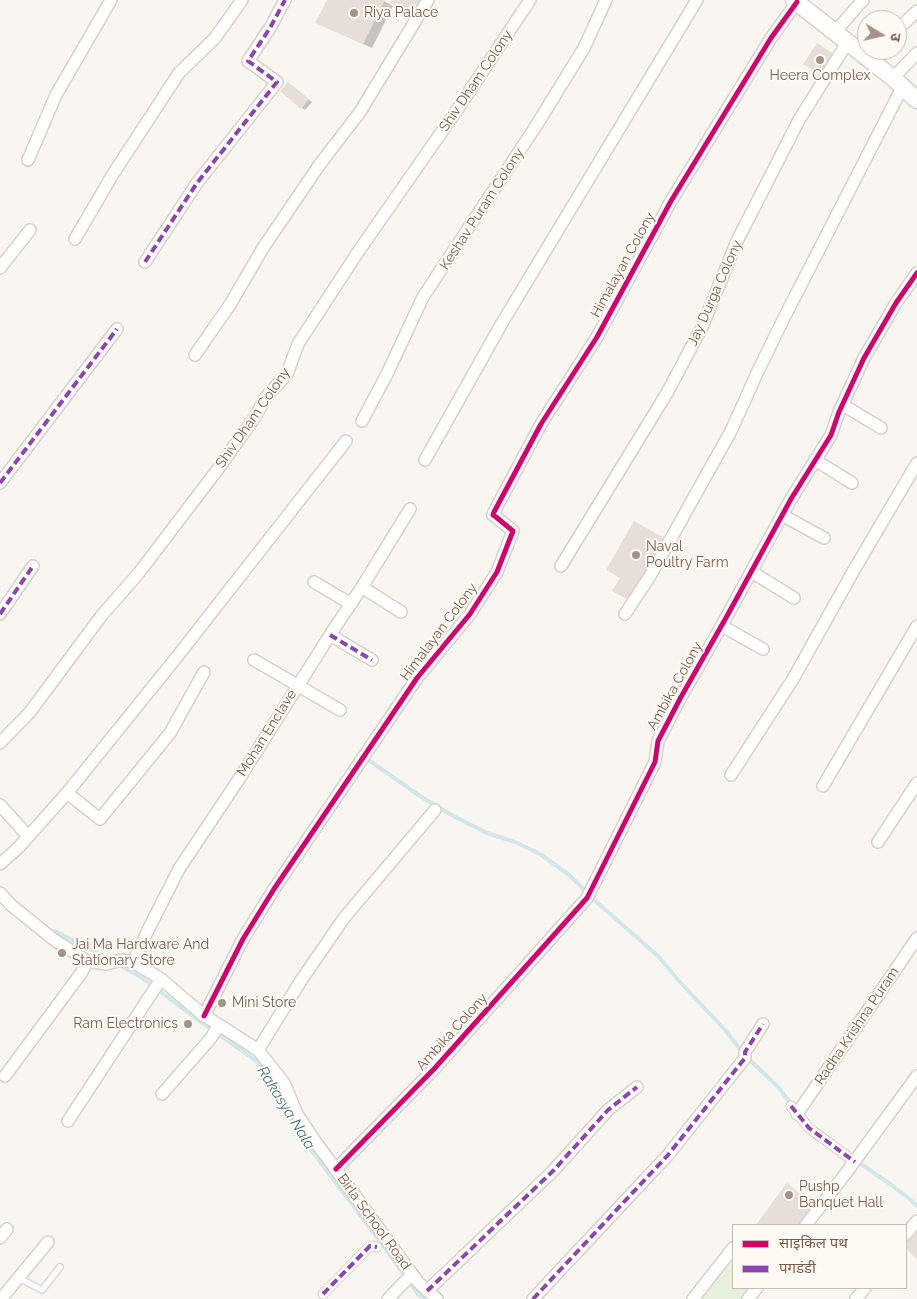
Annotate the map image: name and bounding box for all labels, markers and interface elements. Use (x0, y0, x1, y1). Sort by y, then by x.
place label: Riya Palace (364, 5, 438, 21)
marker: Riya Palace (348, 7, 360, 19)
north arrow (857, 10, 907, 60)
street label: Shiv Dham Colony (436, 27, 516, 135)
text: उ (887, 32, 904, 42)
marker: Heera Complex (814, 54, 826, 66)
place label: Heera Complex (770, 68, 870, 84)
street label: Keshav Puram Colony (436, 145, 528, 273)
street label: Himalayan Colony (587, 210, 659, 320)
street label: Jay Durga Colony (684, 238, 746, 348)
street label: Shiv Dham Colony (212, 365, 294, 471)
place label: Naval Poultry Farm (646, 539, 729, 572)
marker: Naval Poultry Farm (630, 549, 642, 561)
street label: Himalayan Colony (397, 580, 481, 684)
street label: Ambika Colony (644, 639, 706, 733)
street label: Mohan Enclave (234, 687, 300, 779)
place label: Jai Ma Hardware And Stationary Store (72, 937, 209, 970)
marker: Jai Ma Hardware And Stationary Store (56, 947, 68, 959)
street label: Radha Krishna Puram (811, 964, 903, 1088)
street label: Ambika Colony (413, 990, 491, 1074)
place label: Mini Store (232, 995, 296, 1011)
marker: Mini Store (216, 997, 228, 1009)
place label: Ram Electronics (73, 1016, 178, 1032)
marker: Ram Electronics (182, 1018, 194, 1030)
water label: Rakasya Nala (253, 1063, 319, 1153)
street label: Birla School Road (334, 1171, 414, 1273)
place label: Pushp Banquet Hall (799, 1179, 883, 1212)
marker: Pushp Banquet Hall (783, 1189, 795, 1201)
legend (732, 1224, 907, 1289)
text: साइकिल पथ (779, 1234, 848, 1252)
text: पगडंडी (779, 1259, 816, 1277)

